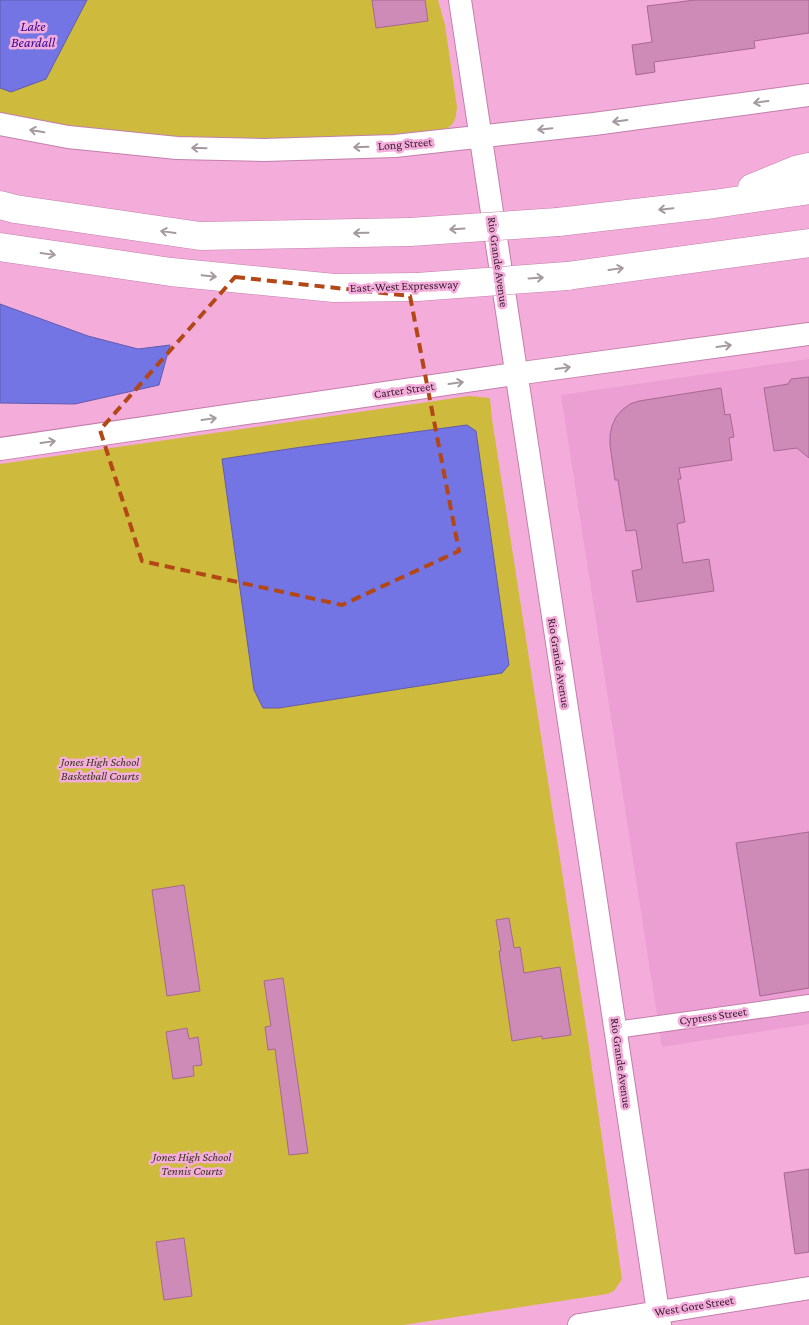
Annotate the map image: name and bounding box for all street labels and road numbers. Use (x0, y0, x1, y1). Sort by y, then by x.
street label: Long Street (377, 135, 434, 153)
street label: Rio Grande Avenue (485, 216, 511, 308)
street label: East-West Expressway (350, 277, 459, 295)
street label: Carter Street (373, 379, 436, 401)
street label: Rio Grande Avenue (545, 617, 573, 709)
street label: Cypress Street (678, 1004, 749, 1028)
street label: Rio Grande Avenue (608, 1017, 634, 1109)
street label: West Gore Street (653, 1293, 736, 1319)

